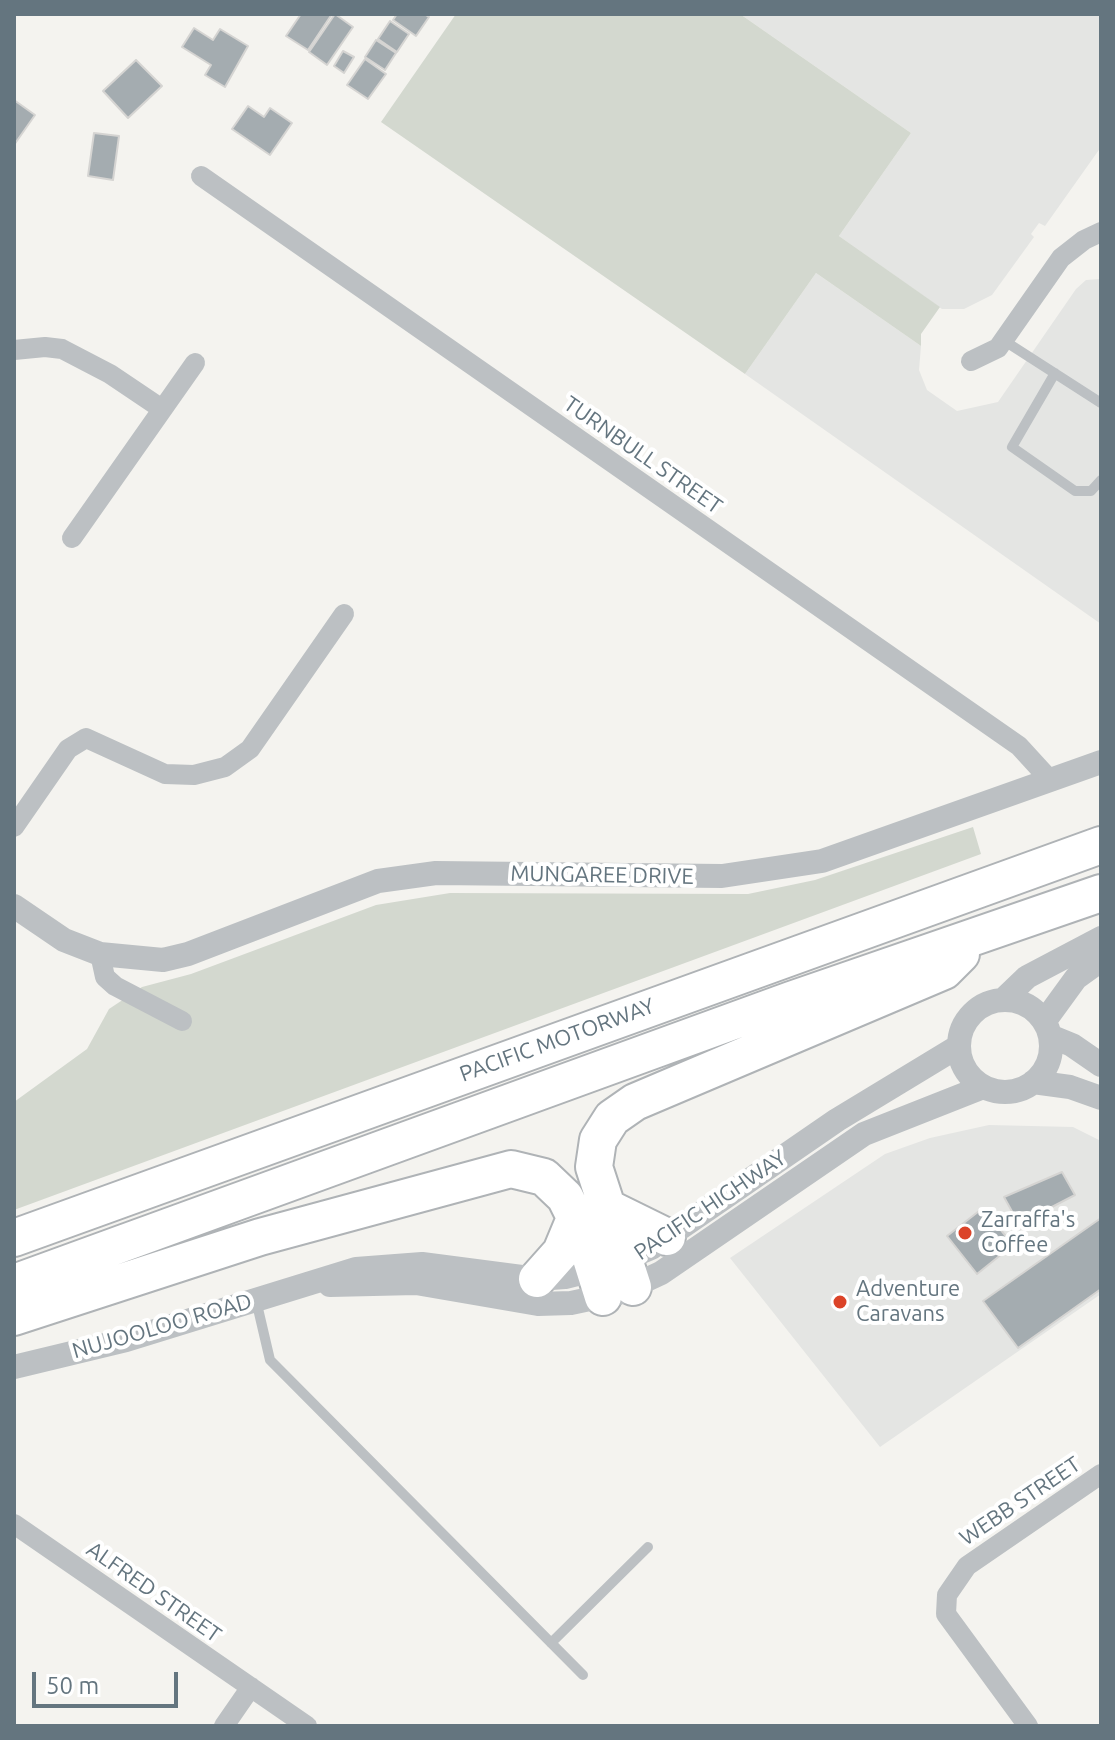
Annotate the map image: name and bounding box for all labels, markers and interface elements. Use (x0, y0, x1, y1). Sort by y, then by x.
street label: TURNBULL STREET (559, 390, 727, 520)
street label: MUNGAREE DRIVE (510, 860, 694, 890)
street label: PACIFIC MOTORWAY (456, 993, 658, 1087)
street label: PACIFIC HIGHWAY (629, 1144, 791, 1266)
place label: Zarraffa's Coffee (981, 1207, 1075, 1258)
marker: Zarraffa's Coffee (956, 1224, 974, 1242)
place label: Adventure Caravans (856, 1276, 960, 1328)
street label: NUJOOLOO ROAD (69, 1288, 255, 1364)
marker: Adventure Caravans (831, 1293, 849, 1311)
street label: WEBB STREET (955, 1451, 1085, 1551)
street label: ALFRED STREET (82, 1536, 226, 1648)
scale bar (36, 1656, 182, 1706)
text: 50 m (46, 1672, 99, 1699)

